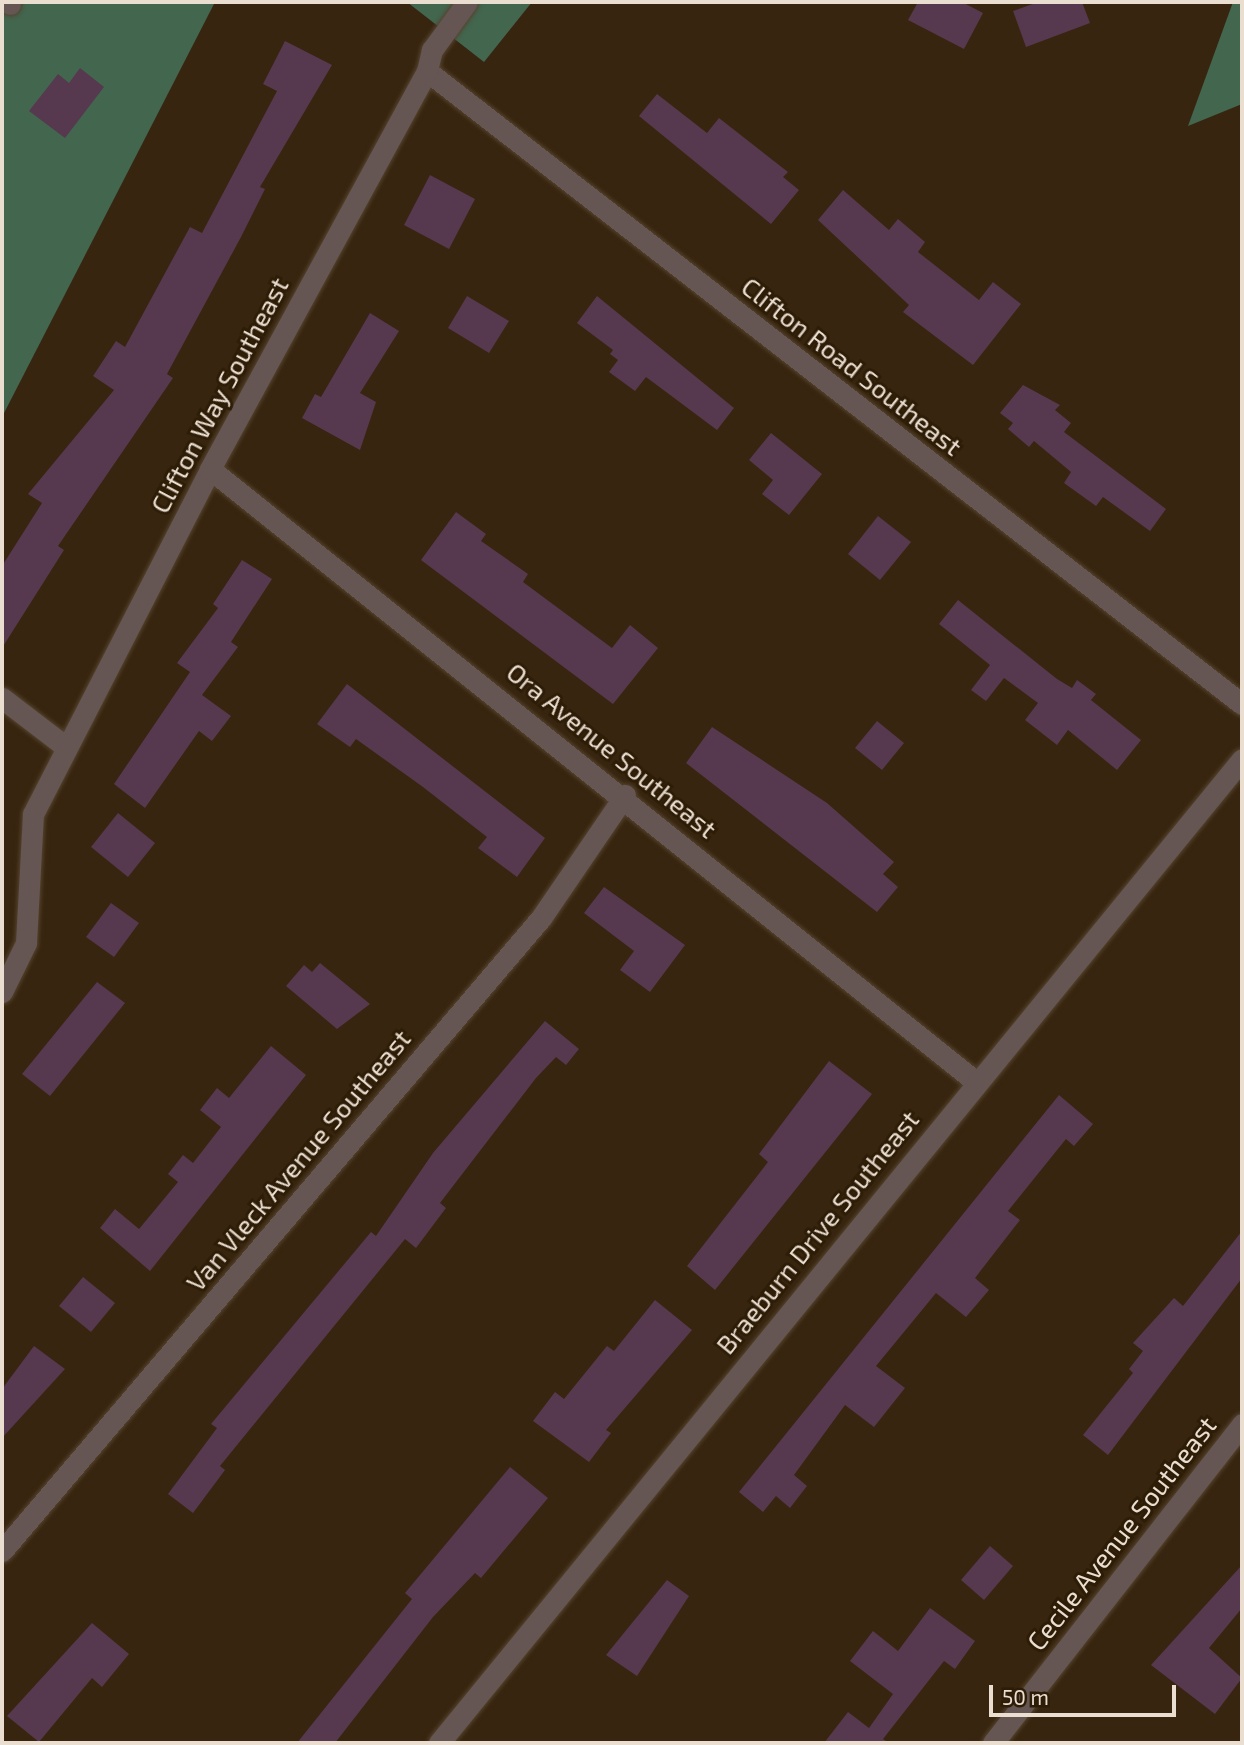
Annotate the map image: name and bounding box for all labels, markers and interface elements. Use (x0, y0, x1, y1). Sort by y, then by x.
street label: Clifton Road Southeast (736, 270, 968, 462)
street label: Clifton Way Southeast (143, 272, 295, 518)
street label: Ora Avenue Southeast (501, 656, 723, 844)
street label: Van Vleck Avenue Southeast (179, 1022, 417, 1298)
street label: Braeburn Drive Southeast (709, 1104, 925, 1360)
street label: Cecile Avenue Southeast (1020, 1410, 1222, 1656)
scale bar (992, 1672, 1179, 1716)
text: 50 m (1002, 1684, 1049, 1709)

